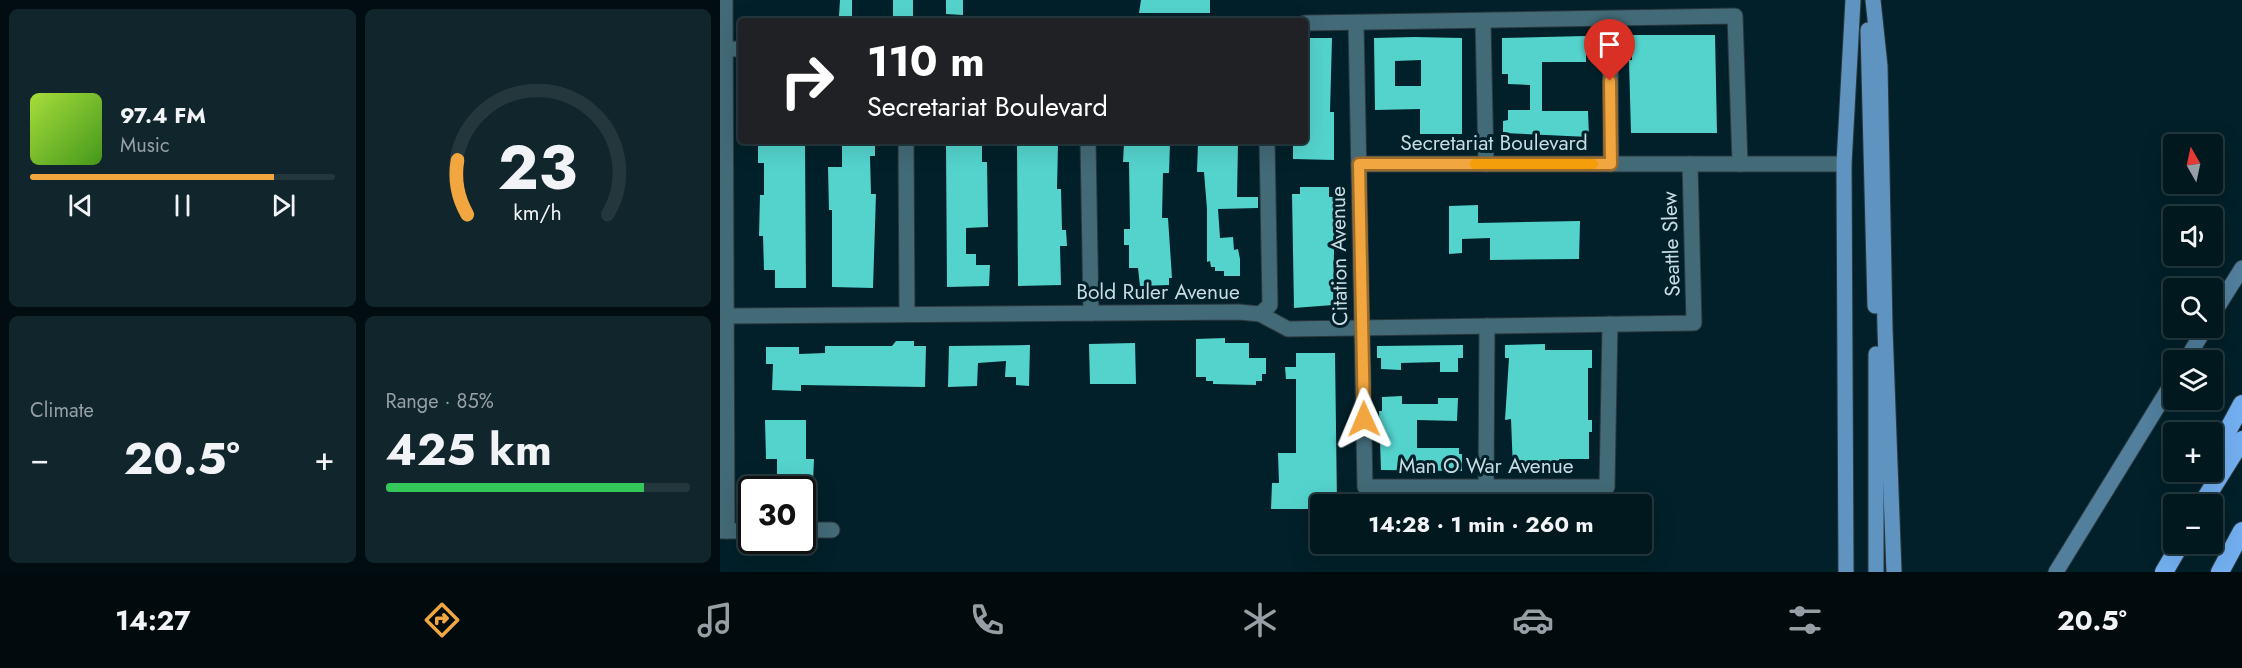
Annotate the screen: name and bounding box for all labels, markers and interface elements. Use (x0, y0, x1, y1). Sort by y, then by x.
pin (1584, 19, 1635, 81)
icon: arrive (1593, 28, 1626, 61)
text: 110 m (867, 31, 985, 92)
icon: right (768, 42, 846, 120)
text: Secretariat Boulevard (867, 87, 1108, 126)
text: 97.4 FM (120, 99, 206, 131)
text: 23 (498, 122, 578, 212)
street label: Secretariat Boulevard (1400, 128, 1588, 158)
text: Music (120, 131, 170, 160)
north arrow (2163, 134, 2223, 194)
map controls (2163, 134, 2223, 554)
street label: Citation Avenue (1323, 186, 1355, 326)
icon: previous (64, 189, 97, 222)
icon: pause (166, 189, 199, 222)
icon: next (267, 189, 300, 222)
street label: Seattle Slew (1654, 190, 1688, 297)
text: km/h (514, 197, 562, 228)
button: sound (2163, 206, 2223, 266)
street label: Bold Ruler Avenue (1076, 277, 1240, 307)
button: search (2163, 278, 2223, 338)
button: layers (2163, 350, 2223, 410)
text: Range · 85% (386, 387, 494, 416)
position arrow (1332, 387, 1396, 451)
text: Climate (30, 396, 94, 425)
text: 425 km (386, 417, 552, 482)
button: + (2163, 422, 2223, 482)
text: 20.5° (124, 426, 240, 491)
text: − (30, 435, 49, 482)
text: + (314, 435, 334, 482)
street label: Man O War Avenue (1398, 451, 1574, 481)
speed limit sign: 30 (738, 476, 816, 554)
button: − (2163, 494, 2223, 554)
text: 14:28 · 1 min · 260 m (1368, 508, 1594, 540)
icon: directions (421, 599, 463, 641)
icon: music (694, 599, 736, 641)
icon: phone (966, 599, 1008, 641)
icon: climate (1239, 599, 1281, 641)
icon: car (1512, 599, 1554, 641)
icon: filters (1784, 599, 1826, 641)
text: 14:27 (115, 601, 191, 640)
text: 20.5° (2057, 601, 2127, 640)

